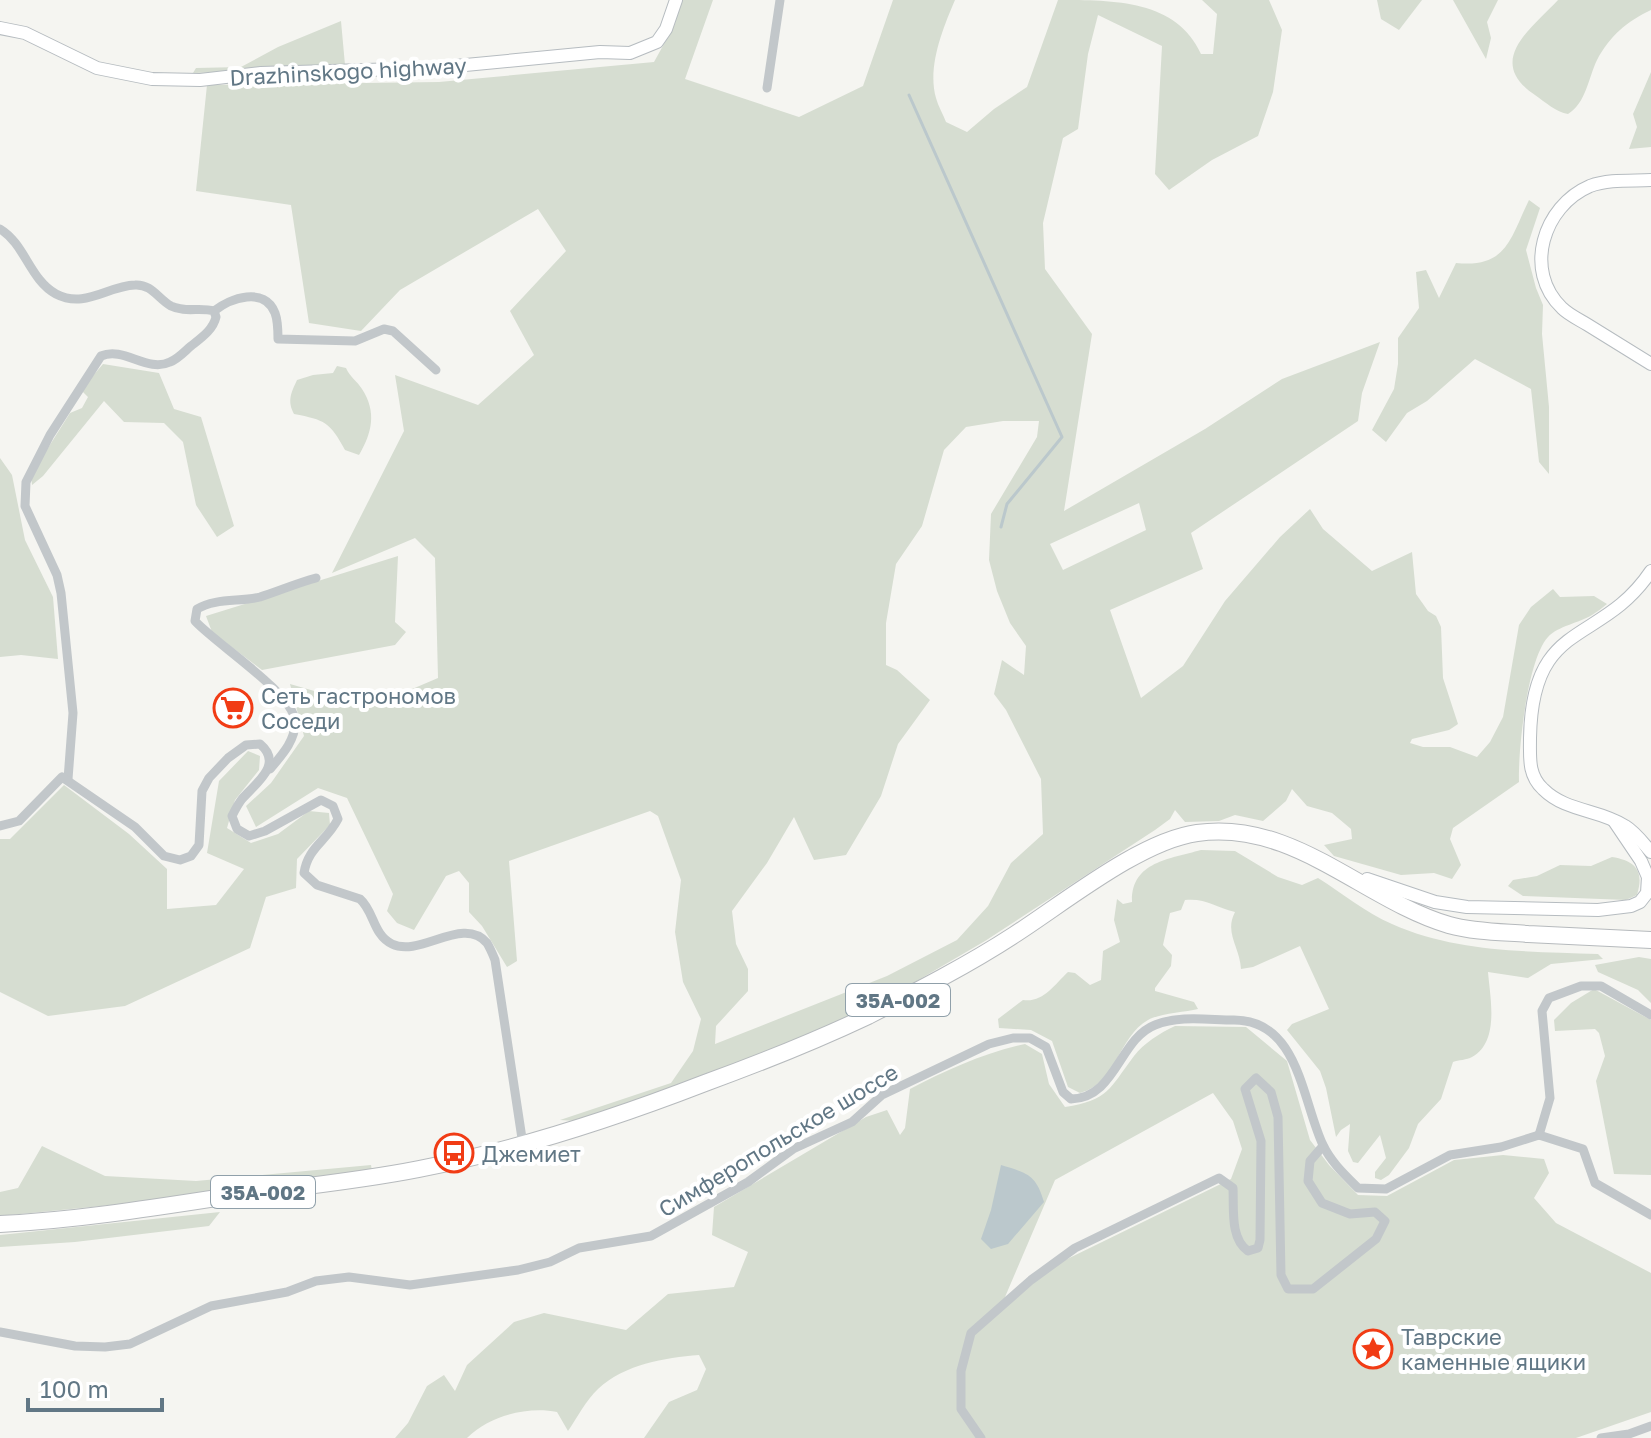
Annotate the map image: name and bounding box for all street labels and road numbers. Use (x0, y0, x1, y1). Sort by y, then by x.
street label: Drazhinskogo highway (229, 51, 467, 91)
road number: 35А-002 (846, 984, 950, 1016)
street label: Симферопольское шоссе (654, 1058, 902, 1222)
road number: 35А-002 (211, 1176, 315, 1208)

